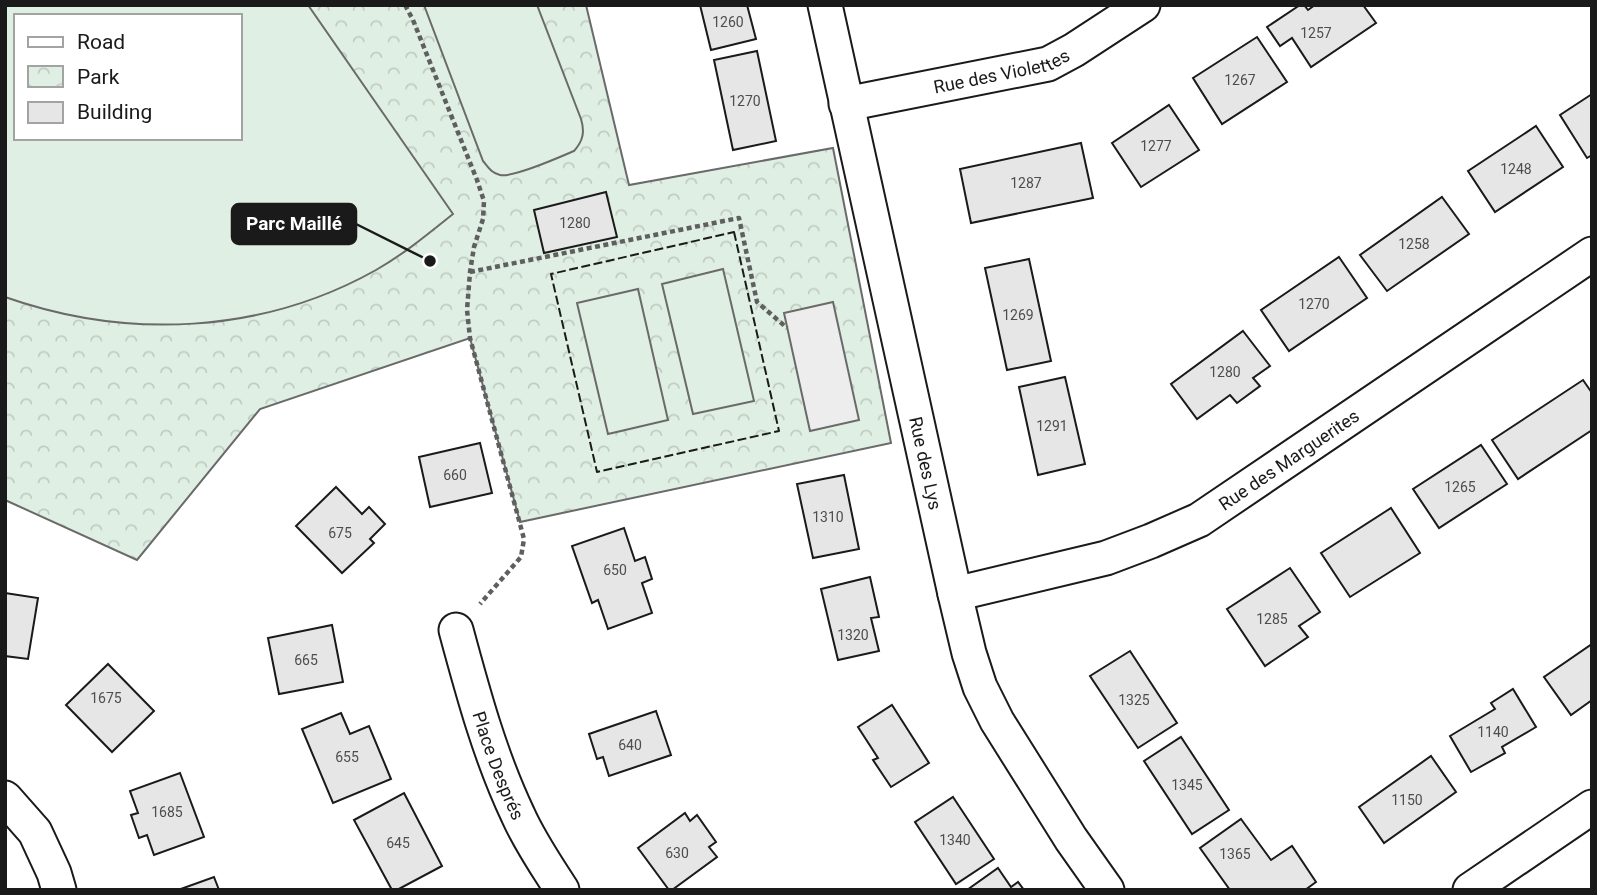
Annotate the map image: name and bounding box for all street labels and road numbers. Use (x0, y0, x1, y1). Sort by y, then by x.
street label: Rue des Violettes (932, 44, 1073, 97)
street label: Rue des Marguerites (1215, 404, 1363, 514)
street label: Rue des Lys (906, 414, 947, 512)
street label: Place Després (469, 708, 529, 823)

